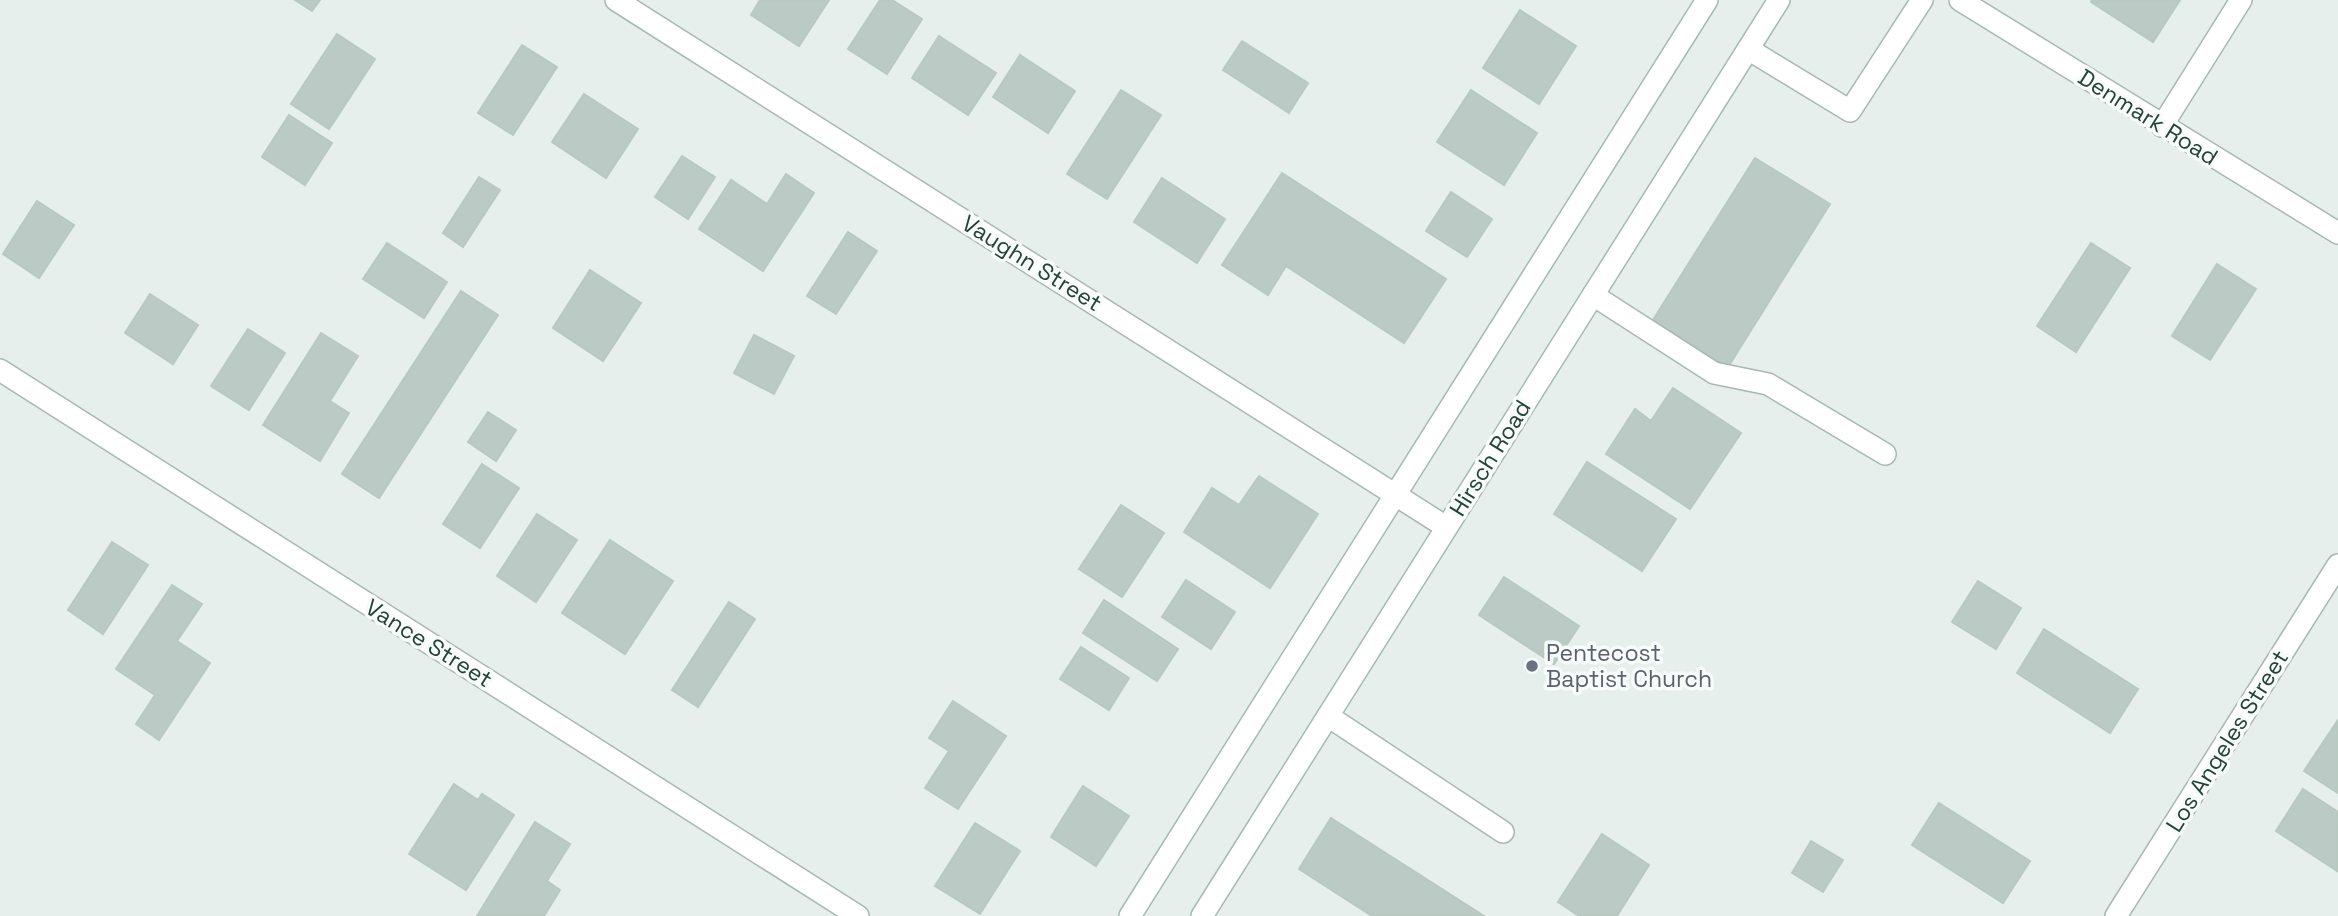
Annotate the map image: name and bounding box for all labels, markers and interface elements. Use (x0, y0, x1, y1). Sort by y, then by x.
street label: Denmark Road (2072, 62, 2224, 172)
street label: Vaughn Street (956, 208, 1108, 318)
street label: Hirsch Road (1442, 394, 1538, 522)
street label: Vance Street (360, 592, 498, 694)
place label: Pentecost Baptist Church (1546, 638, 1712, 694)
street label: Los Angeles Street (2159, 644, 2295, 838)
marker: Pentecost Baptist Church (1524, 658, 1540, 674)

